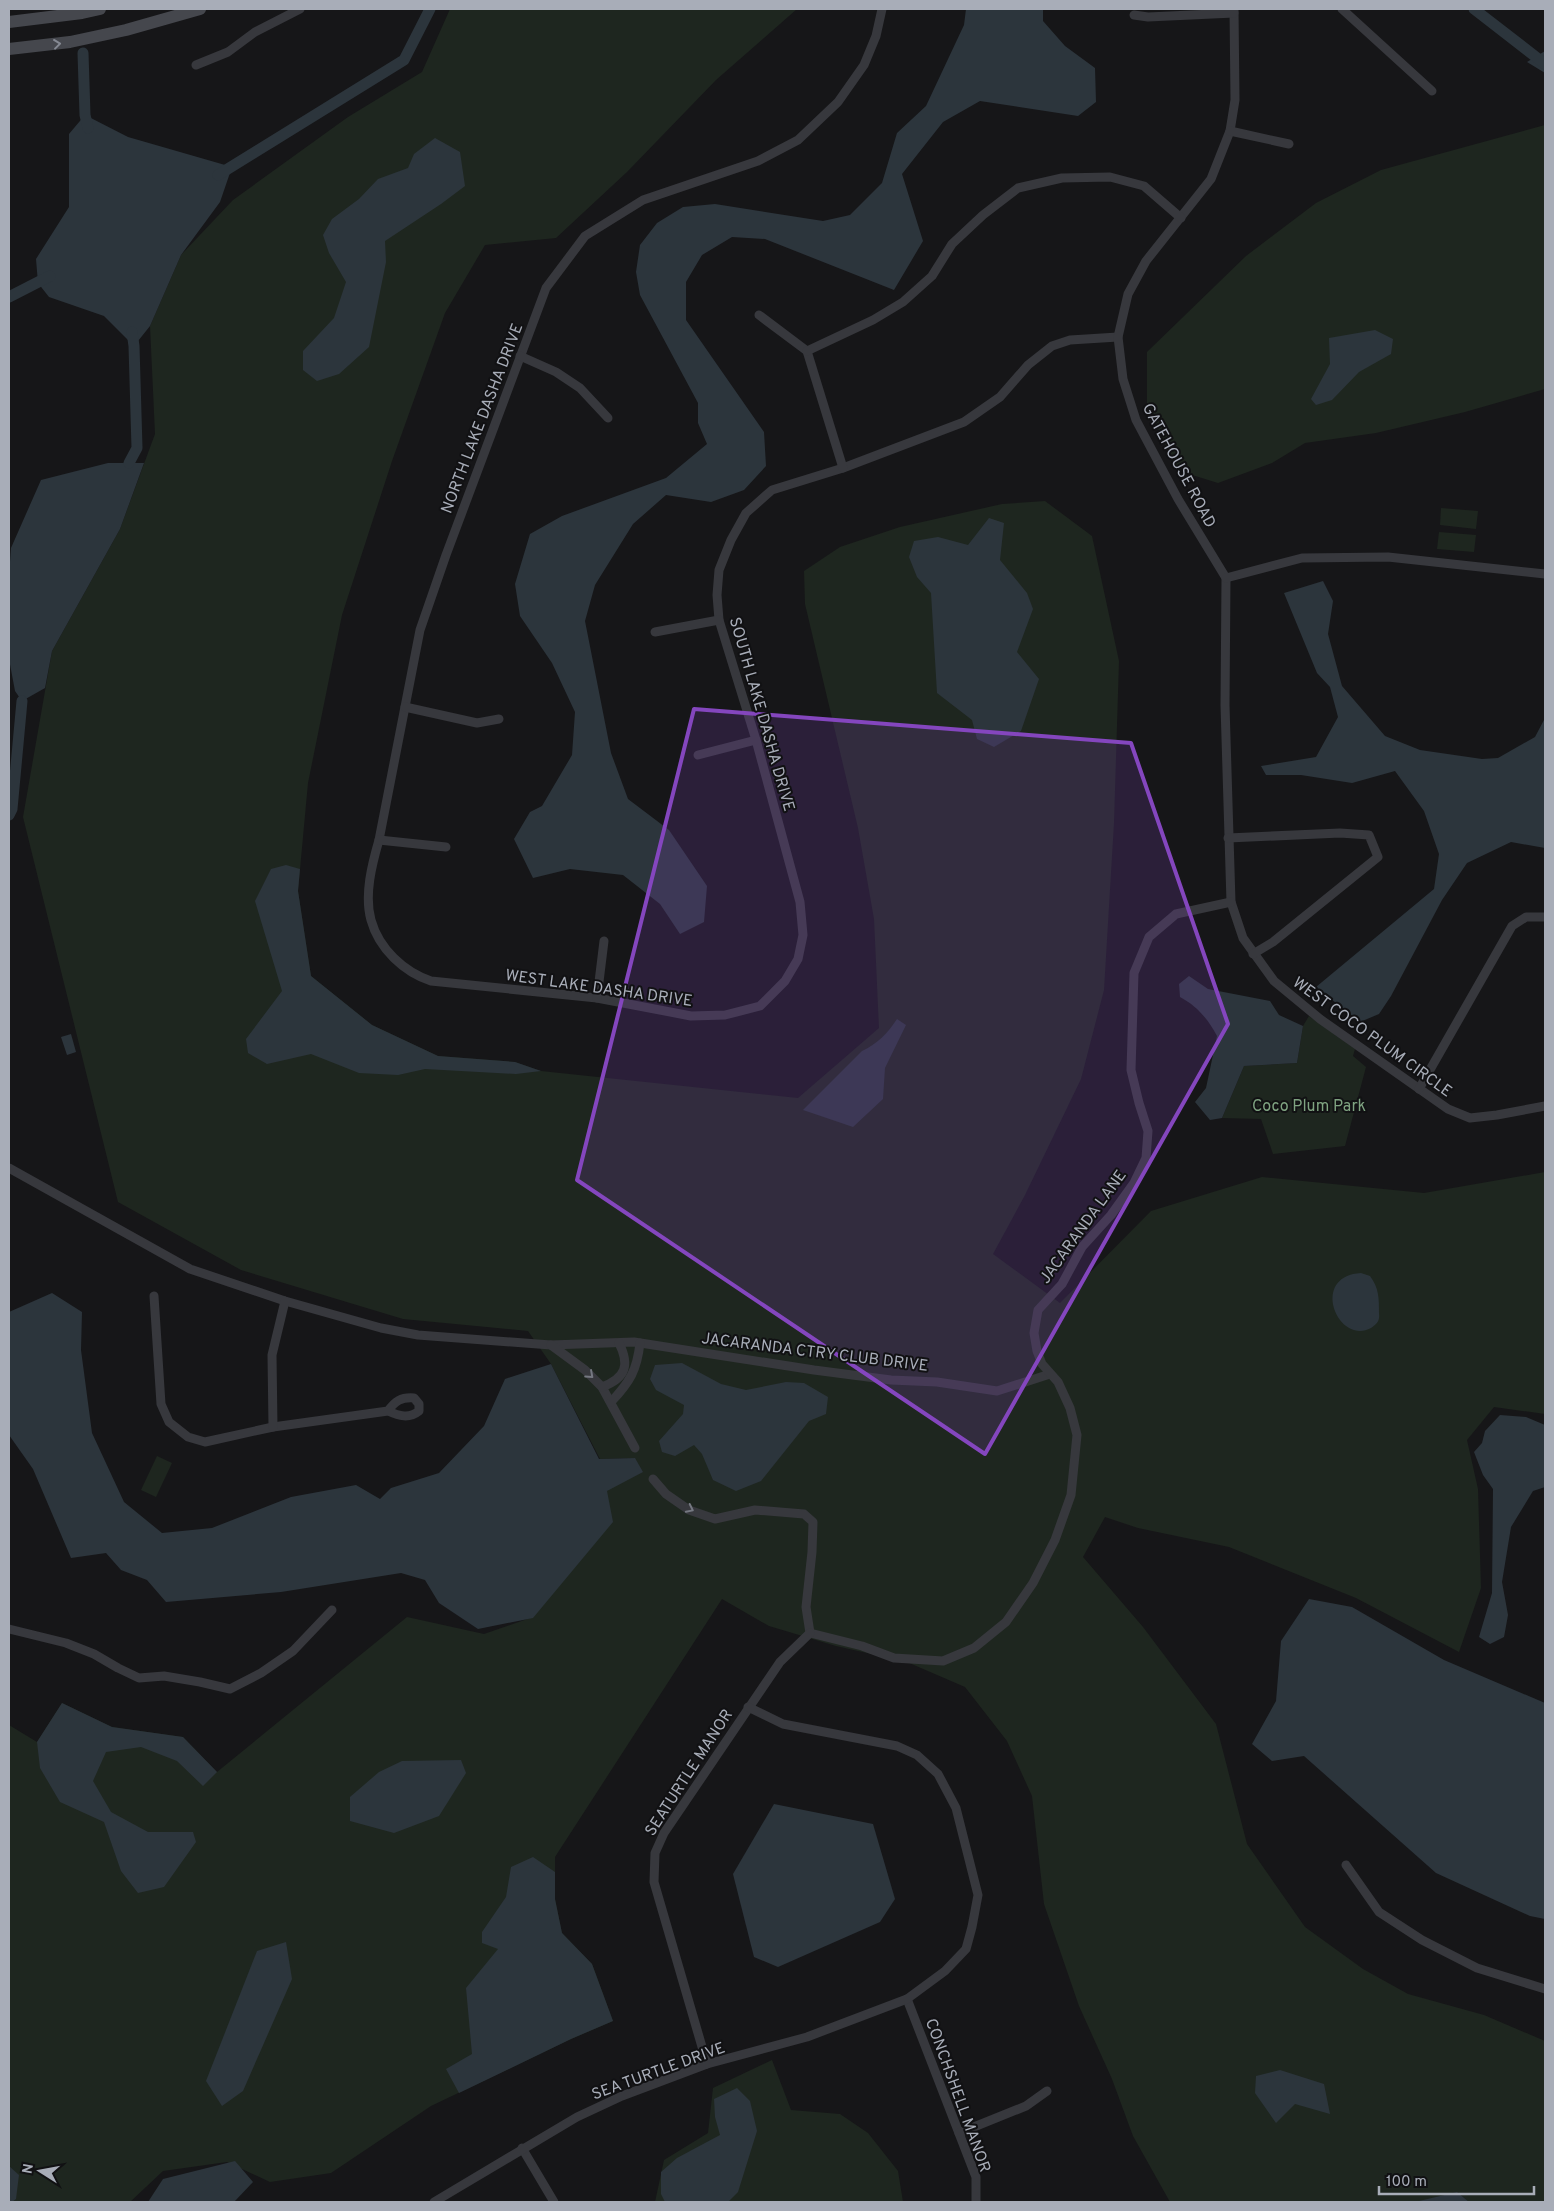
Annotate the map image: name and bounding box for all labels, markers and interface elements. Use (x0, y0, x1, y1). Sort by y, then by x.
one-way arrow (53, 39, 61, 50)
street label: NORTH LAKE DASHA DRIVE (437, 321, 528, 517)
street label: GATEHOUSE ROAD (1137, 400, 1220, 532)
street label: SOUTH LAKE DASHA DRIVE (724, 615, 798, 814)
street label: WEST LAKE DASHA DRIVE (504, 966, 694, 1012)
street label: WEST COCO PLUM CIRCLE (1288, 973, 1455, 1102)
park label: Coco Plum Park (1252, 1097, 1366, 1117)
street label: JACARANDA LANE (1036, 1166, 1132, 1288)
street label: JACARANDA CTRY CLUB DRIVE (700, 1329, 929, 1377)
one-way arrow (584, 1369, 593, 1378)
one-way arrow (685, 1503, 694, 1513)
street label: SEATURTLE MANOR (641, 1706, 738, 1840)
street label: CONCHSHELL MANOR (920, 2016, 994, 2175)
street label: SEA TURTLE DRIVE (589, 2038, 728, 2105)
north arrow (15, 2146, 65, 2196)
text: N (19, 2162, 38, 2175)
scale bar (1379, 2164, 1534, 2196)
text: 100 m (1386, 2173, 1427, 2192)

